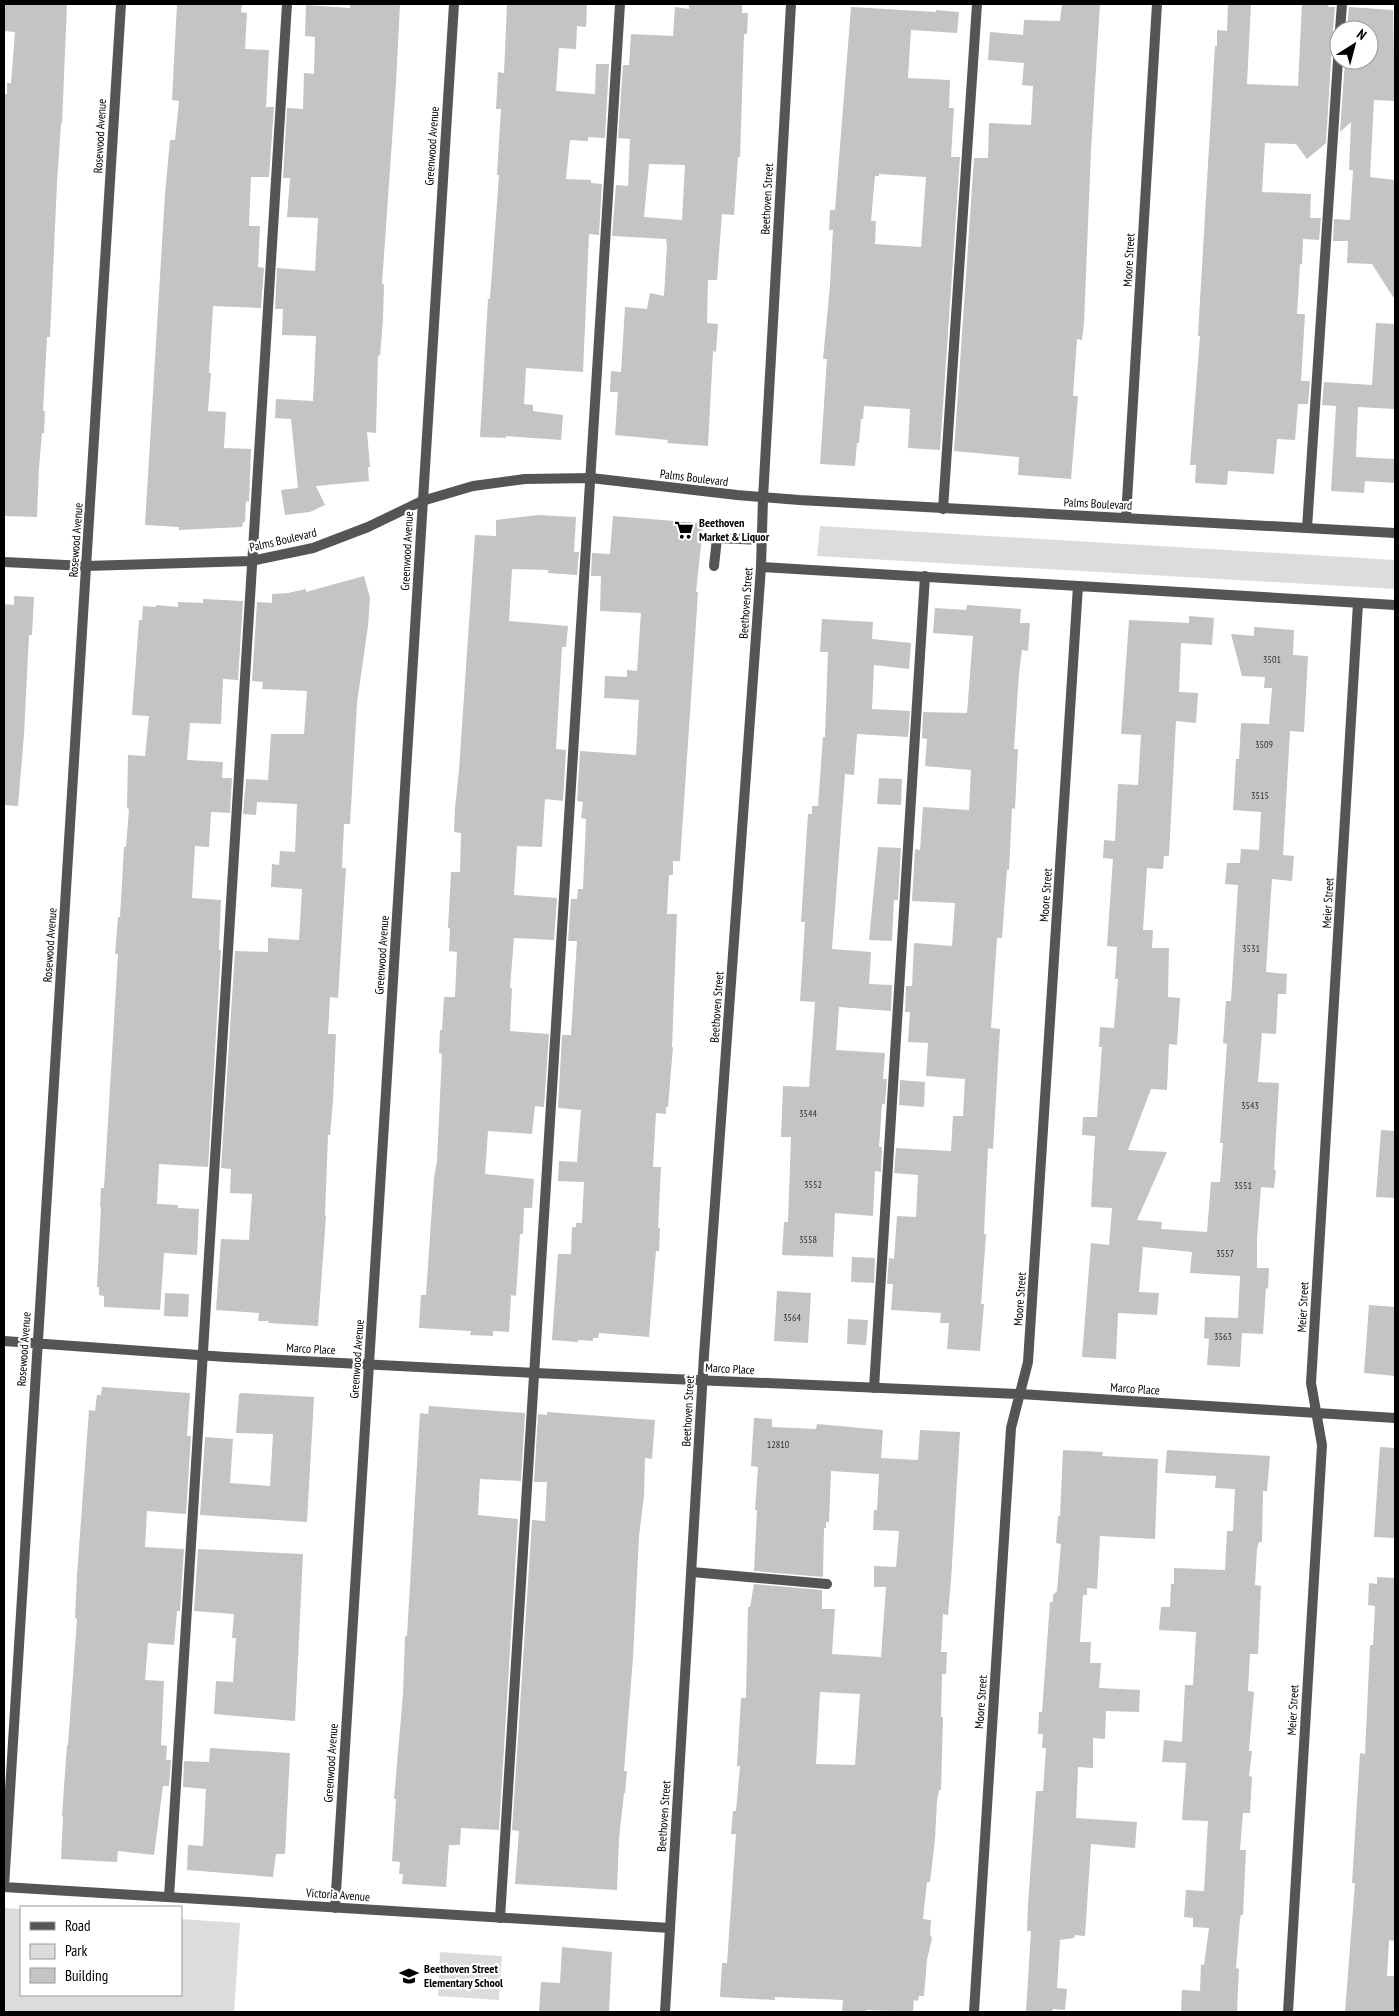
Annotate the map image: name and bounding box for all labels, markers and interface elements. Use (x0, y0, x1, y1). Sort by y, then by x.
north arrow (1329, 20, 1379, 70)
text: N (1353, 25, 1370, 44)
street label: Rosewood Avenue (90, 98, 109, 174)
street label: Greenwood Avenue (421, 106, 442, 186)
street label: Beethoven Street (757, 162, 776, 235)
street label: Moore Street (1120, 232, 1137, 287)
street label: Palms Boulevard (659, 466, 729, 489)
street label: Palms Boulevard (1063, 494, 1133, 513)
street label: Rosewood Avenue (65, 502, 86, 578)
street label: Greenwood Avenue (397, 511, 416, 591)
place label: Beethoven Market & Liquor (699, 515, 770, 544)
supermarket icon: Beethoven Market & Liquor (673, 519, 695, 541)
street label: Palms Boulevard (248, 524, 318, 555)
street label: Beethoven Street (736, 566, 756, 639)
house number: 3501 (1263, 653, 1281, 666)
house number: 3509 (1255, 738, 1273, 751)
house number: 3515 (1251, 789, 1269, 802)
street label: Moore Street (1036, 867, 1055, 922)
street label: Meier Street (1319, 877, 1336, 929)
street label: Rosewood Avenue (39, 907, 60, 983)
street label: Greenwood Avenue (371, 915, 392, 995)
house number: 3531 (1242, 942, 1260, 955)
street label: Beethoven Street (707, 970, 727, 1043)
house number: 3543 (1241, 1099, 1259, 1112)
house number: 3544 (799, 1107, 818, 1120)
house number: 3552 (804, 1178, 822, 1191)
house number: 3551 (1234, 1179, 1252, 1192)
house number: 3558 (799, 1233, 817, 1246)
house number: 3557 (1216, 1247, 1234, 1260)
street label: Moore Street (1010, 1271, 1029, 1326)
street label: Meier Street (1294, 1281, 1311, 1333)
street label: Rosewood Avenue (13, 1311, 34, 1387)
house number: 3564 (783, 1311, 802, 1324)
street label: Greenwood Avenue (346, 1319, 367, 1399)
house number: 3563 (1214, 1330, 1232, 1343)
street label: Marco Place (286, 1340, 336, 1357)
street label: Marco Place (705, 1360, 755, 1377)
street label: Beethoven Street (678, 1374, 697, 1447)
street label: Marco Place (1110, 1379, 1160, 1398)
house number: 12810 (767, 1438, 790, 1451)
street label: Moore Street (971, 1674, 990, 1729)
street label: Meier Street (1284, 1684, 1301, 1736)
street label: Greenwood Avenue (320, 1723, 341, 1803)
street label: Beethoven Street (654, 1779, 674, 1852)
street label: Victoria Avenue (305, 1885, 371, 1904)
legend (20, 1906, 182, 1996)
text: Road (65, 1916, 91, 1935)
text: Park (65, 1941, 87, 1960)
place label: Beethoven Street Elementary School (424, 1961, 503, 1990)
school or university icon: Beethoven Street Elementary School (398, 1965, 420, 1987)
text: Building (65, 1966, 108, 1985)

